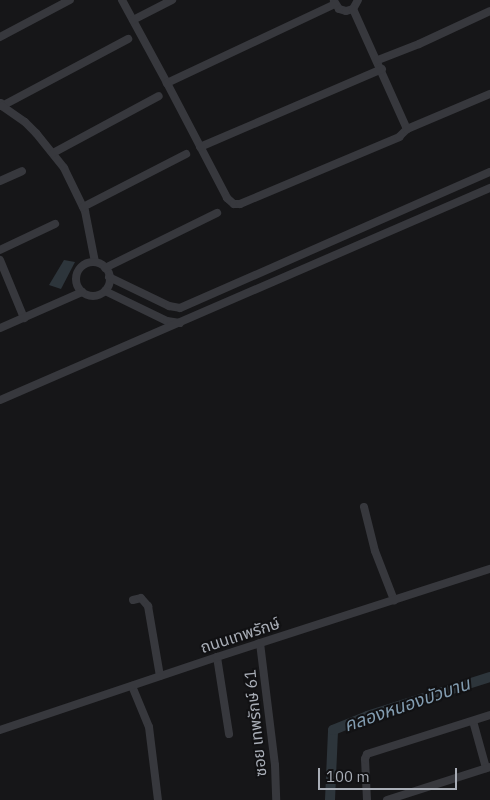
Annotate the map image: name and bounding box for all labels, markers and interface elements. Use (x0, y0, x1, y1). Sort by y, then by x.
street label: ถนนเทพรักษ์ (198, 613, 282, 657)
street label: ซอย เทพรักษ์ 61 (240, 669, 270, 777)
water label: คลองหนองบัวบาน (341, 673, 473, 737)
scale bar (320, 758, 459, 790)
text: 100 m (326, 767, 370, 786)

